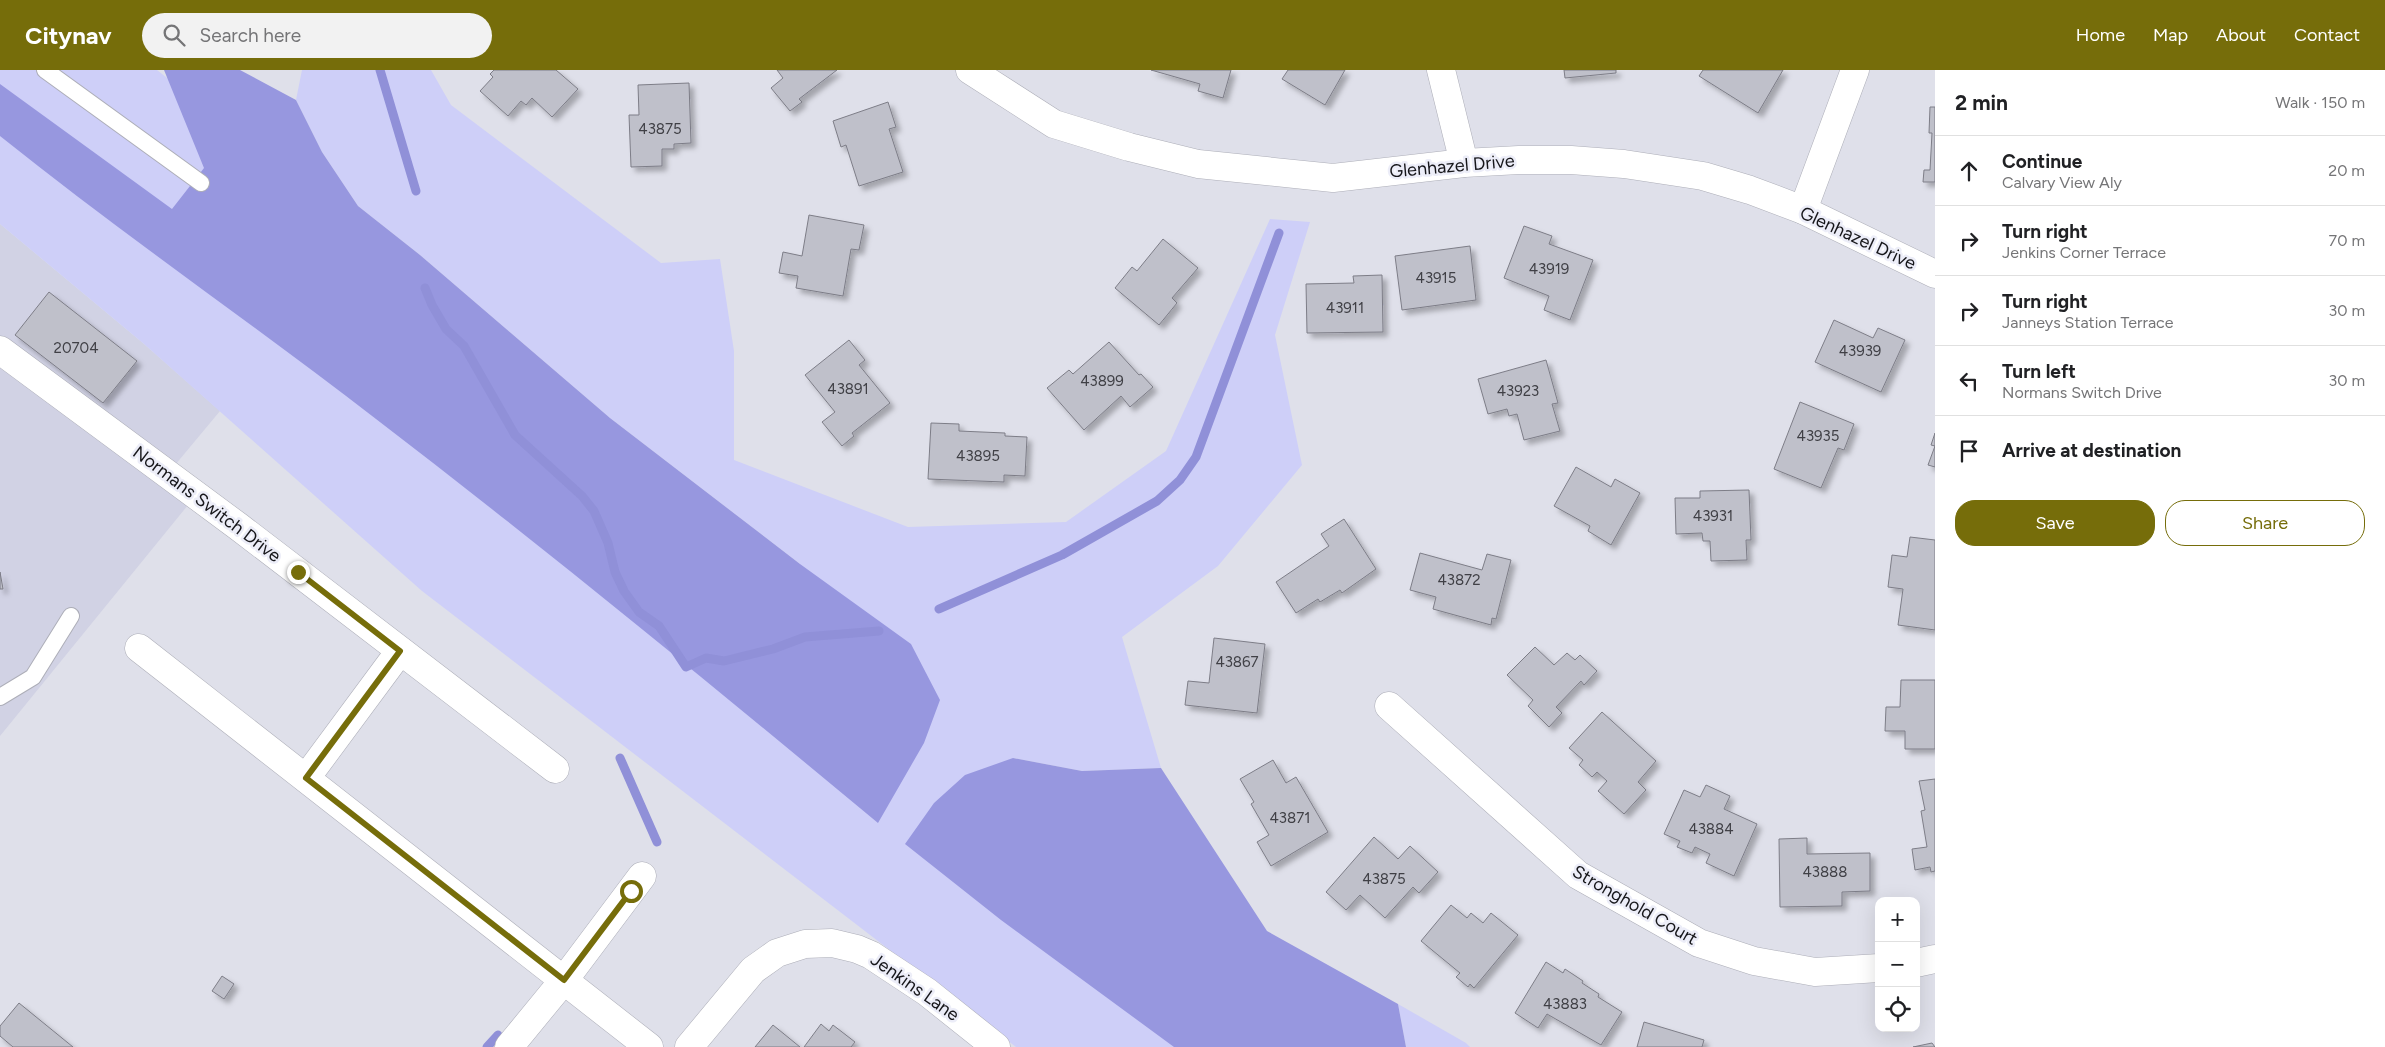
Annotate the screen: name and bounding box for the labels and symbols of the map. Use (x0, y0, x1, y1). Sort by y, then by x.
house number: 43875 (638, 120, 682, 138)
street label: Glenhazel Drive (1389, 150, 1516, 182)
street label: Glenhazel Drive (1797, 202, 1920, 275)
house number: 43919 (1529, 260, 1569, 278)
house number: 43915 (1416, 269, 1456, 287)
house number: 43911 (1326, 299, 1364, 317)
house number: 20704 (54, 339, 99, 357)
house number: 43939 (1839, 342, 1881, 360)
house number: 43899 (1080, 372, 1124, 390)
house number: 43891 (827, 380, 869, 398)
house number: 43923 (1497, 382, 1539, 400)
house number: 43935 (1797, 427, 1839, 445)
street label: Normans Switch Drive (129, 441, 286, 567)
house number: 43895 (956, 447, 1000, 465)
house number: 43931 (1693, 507, 1733, 525)
route end (287, 561, 310, 584)
house number: 43872 (1437, 571, 1481, 589)
house number: 43867 (1215, 653, 1259, 671)
house number: 43871 (1270, 809, 1310, 827)
house number: 43884 (1688, 820, 1734, 838)
street label: Stronghold Court (1569, 860, 1702, 950)
house number: 43888 (1802, 863, 1848, 881)
house number: 43875 (1362, 870, 1406, 888)
route start (620, 880, 643, 903)
street label: Jenkins Lane (866, 948, 964, 1026)
house number: 43883 (1543, 995, 1587, 1013)

